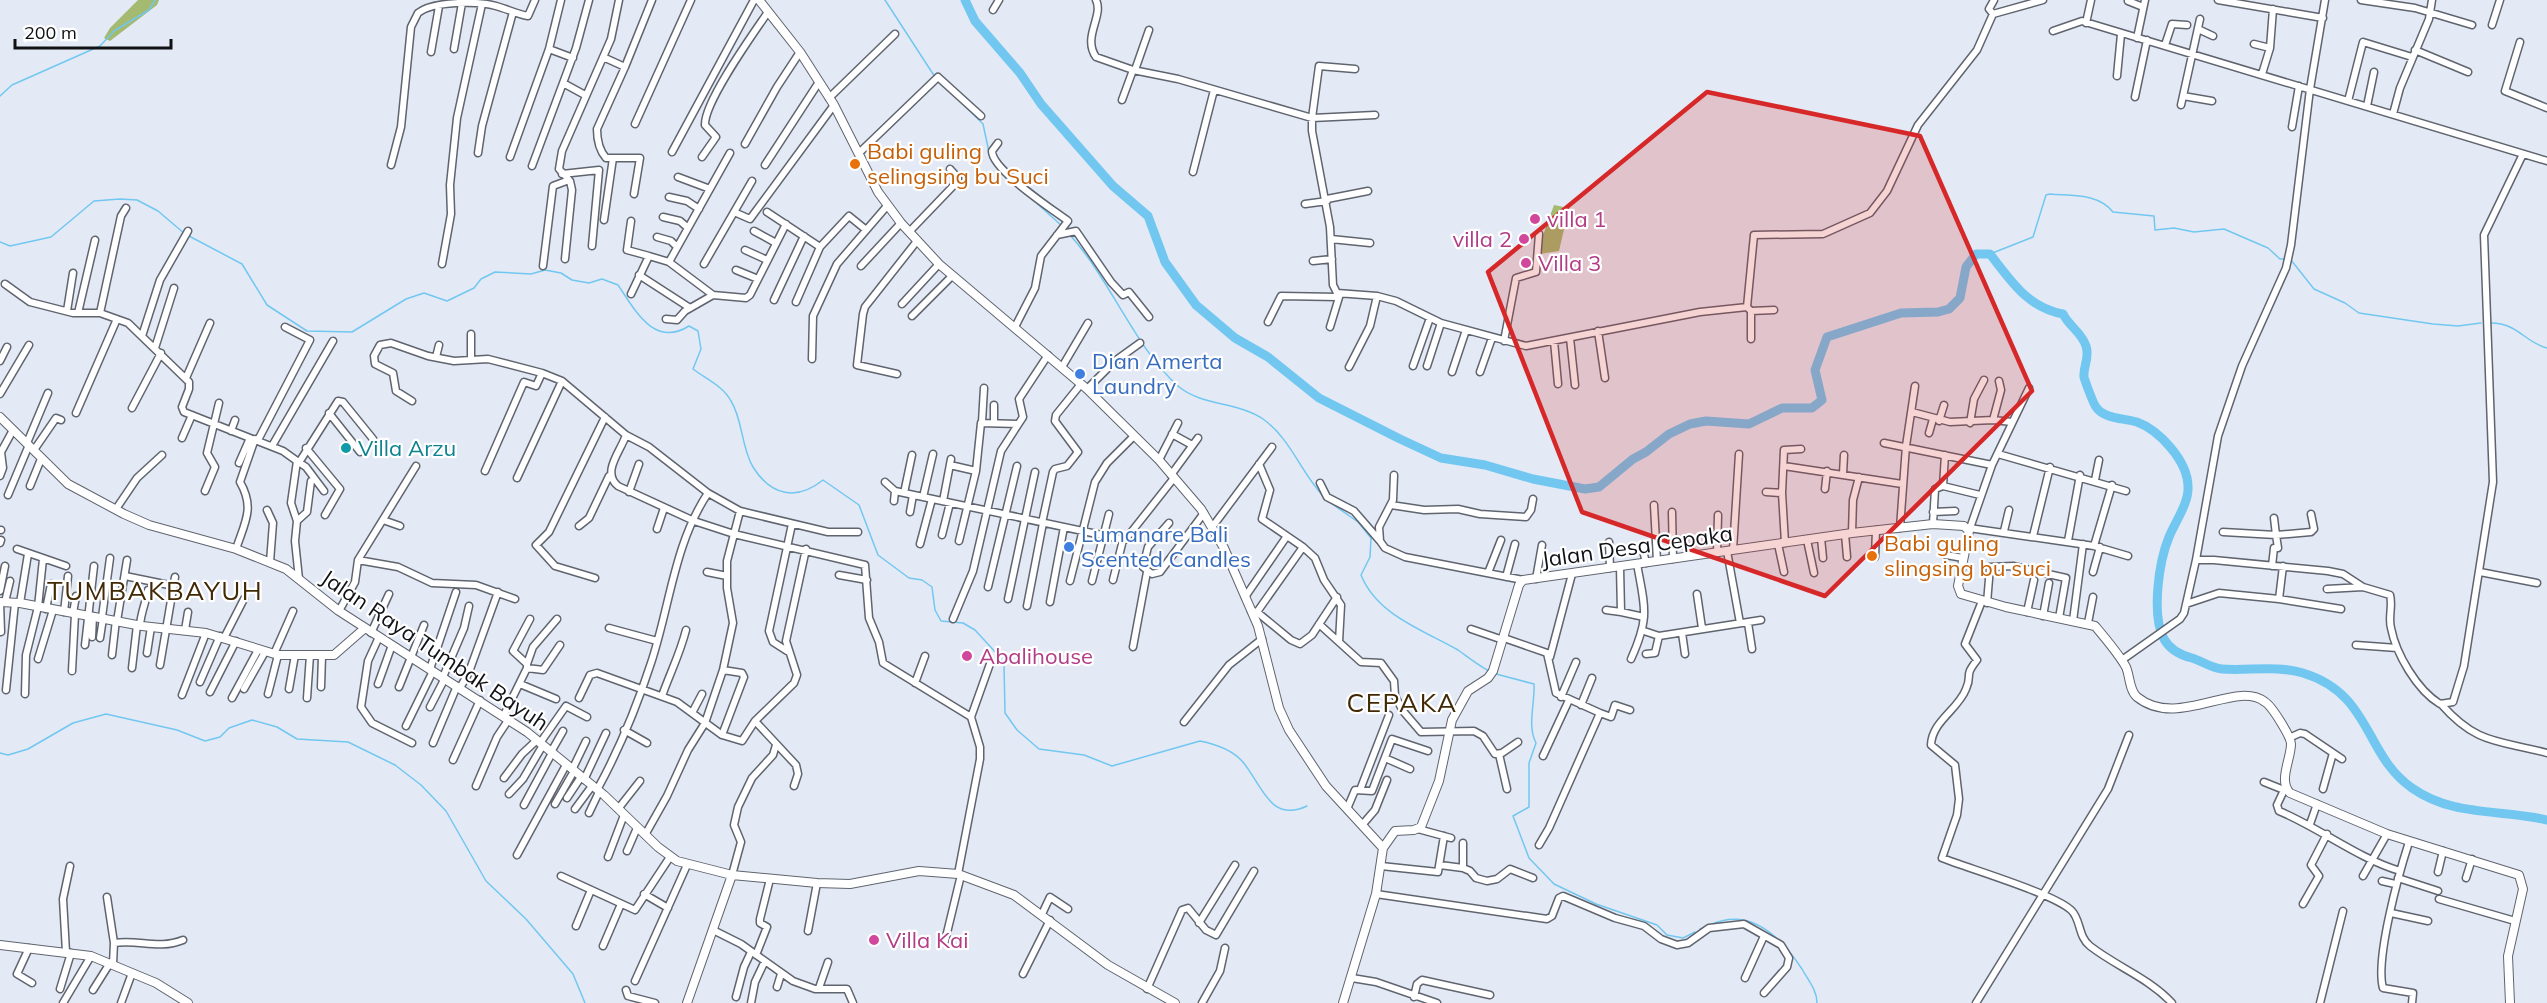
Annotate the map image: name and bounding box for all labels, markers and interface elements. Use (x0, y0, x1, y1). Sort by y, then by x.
scale bar (15, 12, 171, 50)
text: 200 m (24, 21, 77, 44)
place label: Babi guling selingsing bu Suci (867, 137, 1049, 190)
marker: Babi guling selingsing bu Suci (848, 157, 862, 171)
place label: villa 1 (1547, 205, 1607, 233)
marker: villa 1 (1528, 212, 1542, 226)
place label: villa 2 (1452, 225, 1512, 253)
marker: villa 2 (1517, 232, 1531, 246)
place label: Villa 3 (1538, 249, 1601, 277)
marker: Villa 3 (1519, 256, 1533, 270)
place label: Dian Amerta Laundry (1092, 347, 1222, 400)
marker: Dian Amerta Laundry (1073, 367, 1087, 381)
place label: Villa Arzu (358, 434, 456, 462)
marker: Villa Arzu (339, 441, 353, 455)
street label: Jalan Desa Cepaka (1540, 519, 1734, 573)
place label: Lumanare Bali Scented Candles (1081, 520, 1251, 573)
place label: Babi guling slingsing bu suci (1884, 529, 2051, 582)
marker: Lumanare Bali Scented Candles (1062, 540, 1076, 554)
marker: Babi guling slingsing bu suci (1865, 549, 1879, 563)
street label: Jalan Raya Tumbak Bayuh (316, 563, 554, 737)
district label: TUMBAKBAYUH (47, 574, 263, 607)
place label: Abalihouse (979, 642, 1093, 670)
marker: Abalihouse (960, 649, 974, 663)
district label: CEPAKA (1346, 686, 1458, 719)
place label: Villa Kai (886, 926, 968, 954)
marker: Villa Kai (867, 933, 881, 947)

